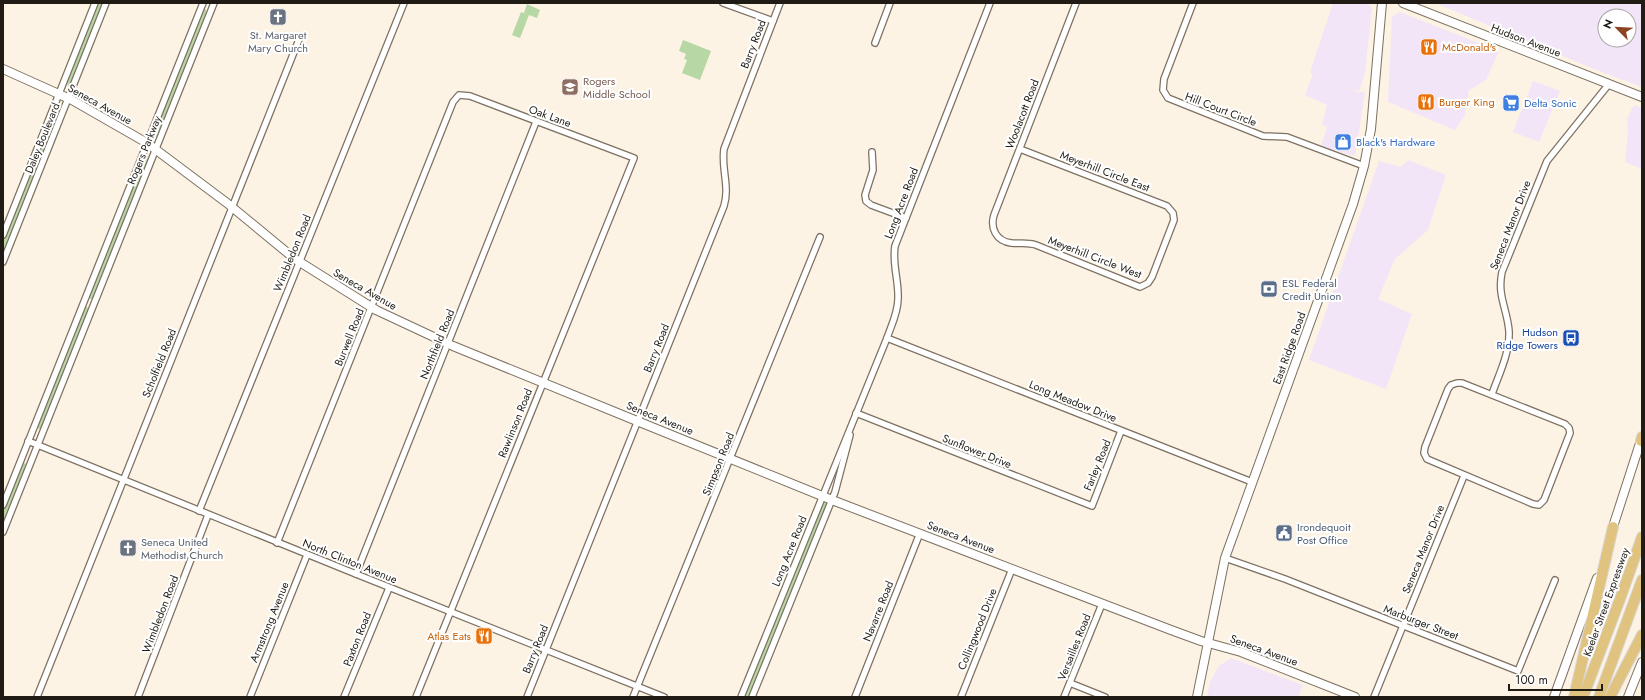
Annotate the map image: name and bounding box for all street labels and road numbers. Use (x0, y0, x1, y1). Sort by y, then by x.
street label: Barry Road (736, 17, 770, 71)
street label: Hudson Avenue (1489, 19, 1564, 61)
street label: Woolacott Road (1001, 77, 1043, 151)
street label: Seneca Avenue (65, 80, 135, 128)
street label: Hill Court Circle (1183, 88, 1259, 130)
street label: Daley Boulevard (21, 100, 63, 176)
street label: Oak Lane (527, 101, 574, 131)
street label: Rogers Parkway (123, 113, 165, 187)
street label: Meyerhill Circle East (1058, 147, 1152, 196)
street label: Long Acre Road (880, 165, 922, 241)
street label: Seneca Manor Drive (1486, 178, 1535, 272)
street label: Wimbledon Road (269, 212, 315, 294)
street label: Meyerhill Circle West (1046, 232, 1144, 282)
street label: Seneca Avenue (330, 264, 400, 314)
street label: Burwell Road (330, 306, 368, 368)
street label: Northfield Road (416, 307, 458, 381)
street label: East Ridge Road (1268, 310, 1310, 386)
street label: Barry Road (639, 321, 673, 375)
street label: Scholfield Road (138, 326, 180, 400)
street label: Long Meadow Drive (1027, 376, 1120, 426)
street label: Rawlinson Road (494, 386, 536, 460)
street label: Seneca Avenue (624, 397, 696, 439)
street label: Simpson Road (698, 430, 738, 498)
street label: Sunflower Drive (940, 430, 1014, 472)
street label: Farley Road (1079, 437, 1115, 493)
street label: Seneca Manor Drive (1398, 502, 1448, 596)
street label: Long Acre Road (768, 513, 810, 589)
street label: Seneca Avenue (925, 517, 997, 557)
street label: North Clinton Avenue (300, 535, 400, 587)
street label: Keeler Street Expressway (1579, 545, 1633, 659)
street label: Wimbledon Road (138, 573, 182, 655)
street label: Navarre Road (859, 578, 897, 644)
street label: Armstrong Avenue (245, 579, 293, 665)
street label: Collingwood Drive (953, 585, 1001, 672)
street label: Marburger Street (1381, 600, 1461, 644)
street label: Paxton Road (339, 610, 375, 668)
street label: Versailles Road (1053, 611, 1095, 683)
street label: Barry Road (518, 622, 552, 676)
street label: Seneca Avenue (1228, 630, 1301, 670)

